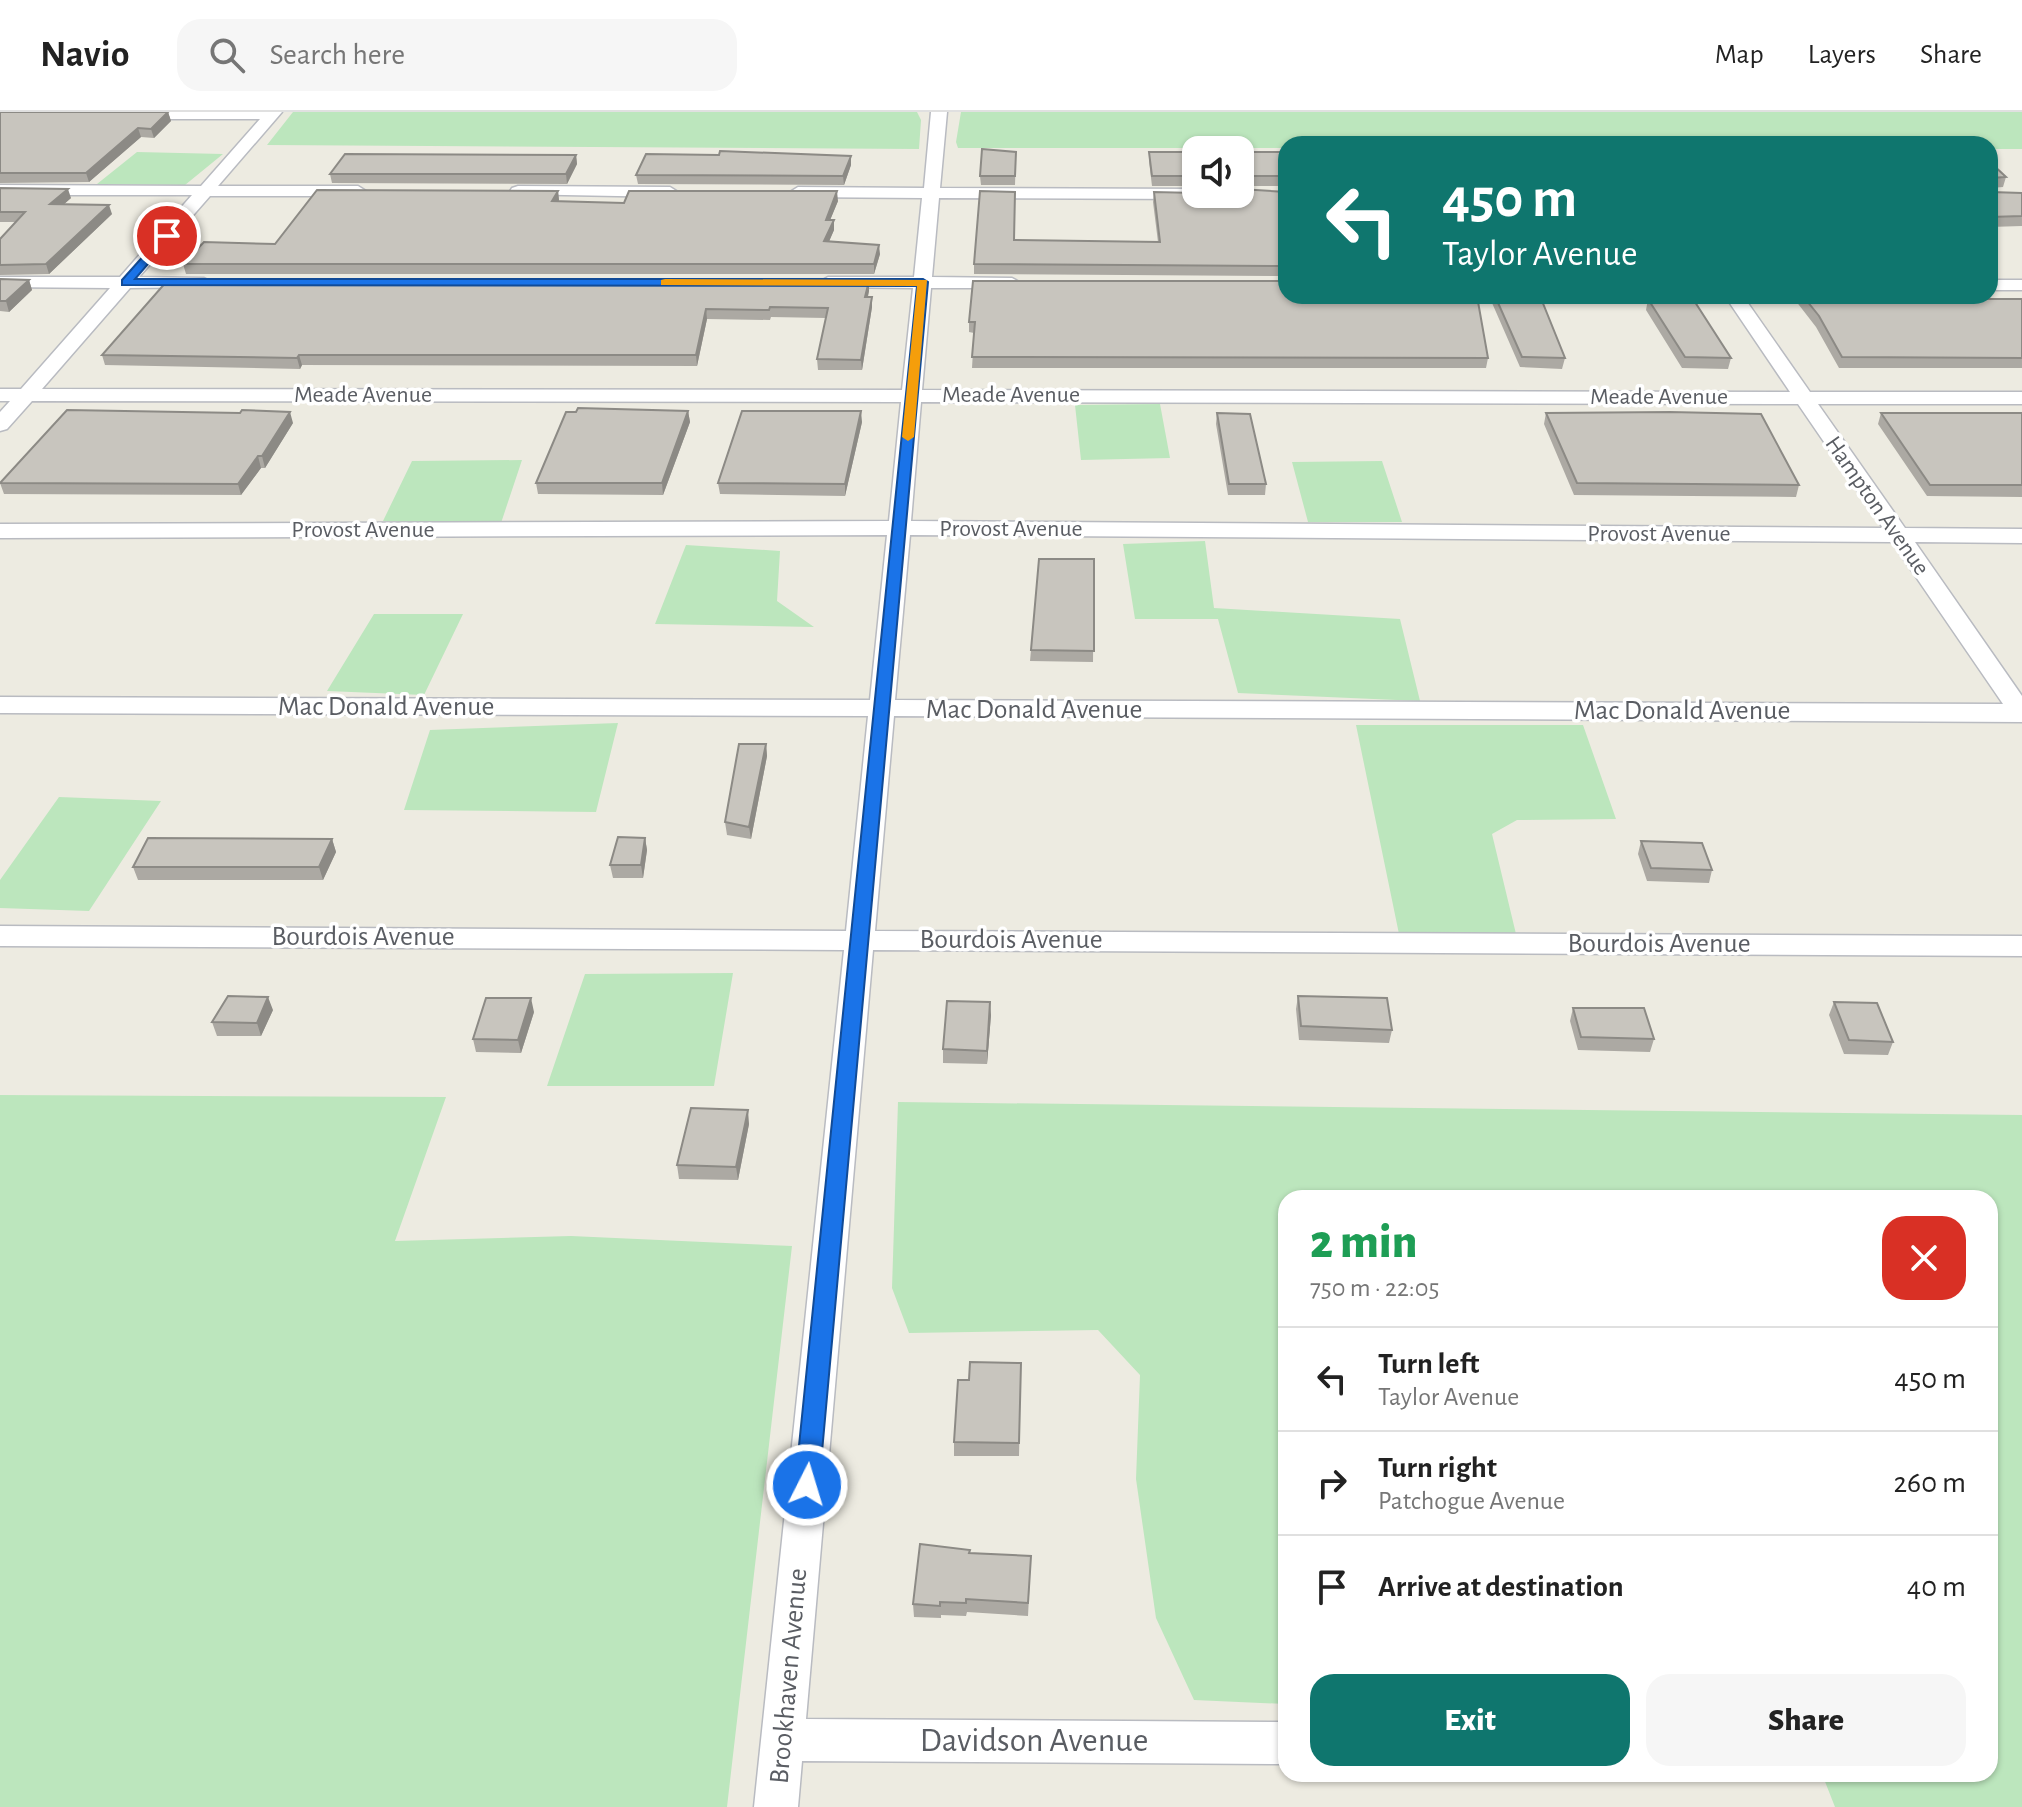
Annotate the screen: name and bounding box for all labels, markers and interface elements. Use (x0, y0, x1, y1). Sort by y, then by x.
search box (177, 19, 737, 91)
icon: search (205, 33, 249, 77)
text: Navio (40, 36, 129, 74)
text: Search here (269, 40, 405, 70)
text: Map (1715, 41, 1764, 69)
text: Layers (1808, 41, 1876, 69)
text: Share (1920, 41, 1982, 69)
map controls (1182, 136, 1254, 208)
button: sound (1182, 136, 1254, 208)
icon: left (1310, 168, 1414, 272)
text: 450 m (1442, 171, 1577, 227)
pin (133, 202, 201, 270)
icon: arrive (145, 214, 189, 258)
text: Taylor Avenue (1442, 236, 1638, 272)
street label: Meade Avenue (294, 383, 432, 407)
street label: Meade Avenue (942, 383, 1080, 407)
street label: Meade Avenue (1590, 385, 1728, 409)
street label: Hampton Avenue (1820, 432, 1934, 580)
street label: Provost Avenue (939, 517, 1083, 541)
street label: Provost Avenue (291, 518, 435, 542)
street label: Provost Avenue (1587, 522, 1731, 546)
street label: Mac Donald Avenue (278, 693, 494, 721)
street label: Mac Donald Avenue (926, 696, 1142, 724)
street label: Mac Donald Avenue (1574, 697, 1790, 725)
street label: Bourdois Avenue (271, 923, 455, 951)
street label: Bourdois Avenue (919, 926, 1103, 954)
street label: Bourdois Avenue (1567, 930, 1751, 958)
button: close (1882, 1216, 1966, 1300)
text: 2 min (1310, 1219, 1418, 1267)
text: 750 m · 22:05 (1310, 1275, 1439, 1301)
text: Turn left (1378, 1349, 1479, 1379)
icon: left (1310, 1357, 1354, 1401)
text: 450 m (1894, 1364, 1966, 1394)
text: Taylor Avenue (1378, 1384, 1519, 1410)
position arrow (765, 1443, 849, 1527)
text: Turn right (1378, 1453, 1497, 1483)
icon: right (1310, 1461, 1354, 1505)
text: 260 m (1893, 1468, 1966, 1498)
text: Patchogue Avenue (1378, 1488, 1565, 1514)
icon: arrive (1310, 1565, 1354, 1609)
street label: Brookhaven Avenue (766, 1567, 812, 1785)
text: Arrive at destination (1378, 1572, 1624, 1602)
text: 40 m (1907, 1572, 1966, 1602)
button: Exit (1310, 1674, 1630, 1766)
button: Share (1646, 1674, 1966, 1766)
street label: Davidson Avenue (920, 1724, 1148, 1758)

